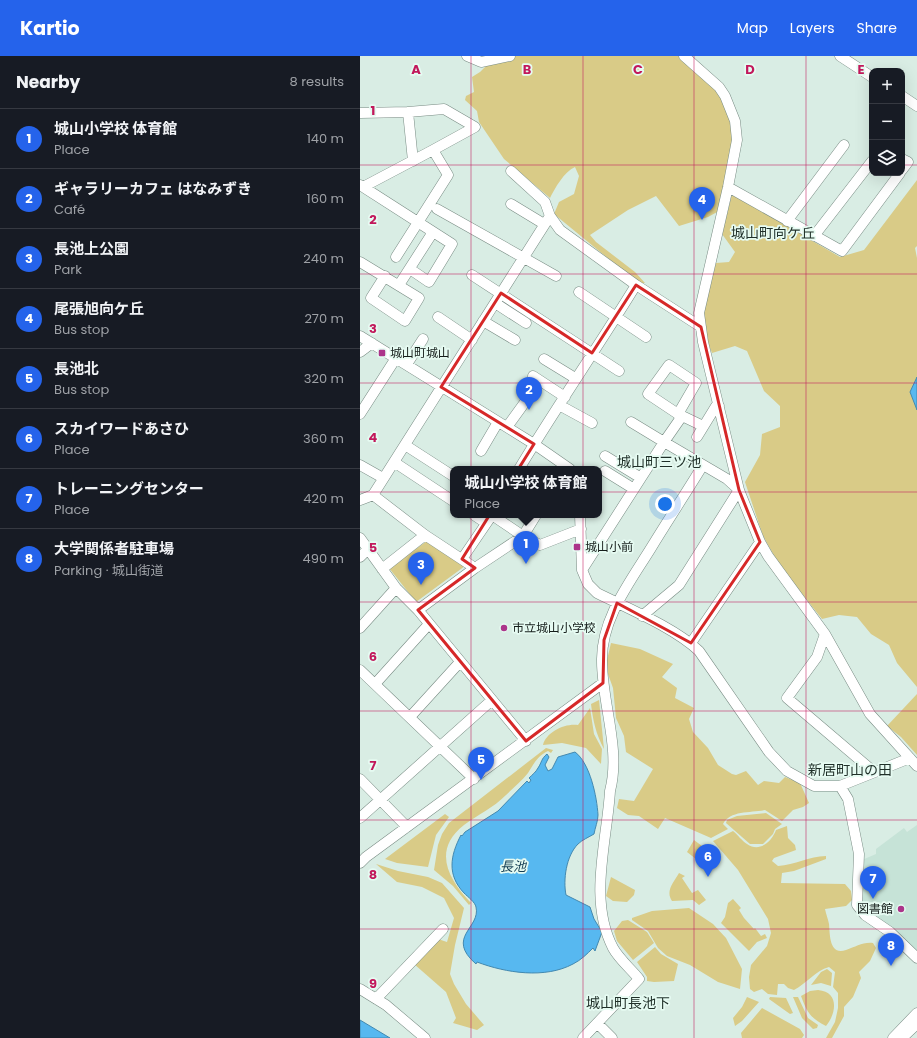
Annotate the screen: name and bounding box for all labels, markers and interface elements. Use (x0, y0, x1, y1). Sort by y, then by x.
text: Kartio (20, 15, 80, 42)
text: Map (737, 18, 768, 38)
text: Layers (790, 18, 834, 38)
text: Share (856, 18, 897, 38)
text: A (411, 60, 421, 79)
text: B (523, 60, 532, 79)
text: C (633, 60, 643, 79)
text: D (745, 60, 755, 79)
text: E (857, 60, 865, 79)
map controls (869, 68, 905, 176)
button: + (869, 68, 905, 104)
text: Nearby (16, 70, 80, 94)
text: 8 results (290, 72, 344, 91)
text: 1 (371, 101, 375, 120)
button: − (869, 104, 905, 140)
text: 城山小学校 体育館 (54, 118, 177, 139)
text: 1 (27, 129, 31, 148)
text: 140 m (307, 129, 344, 148)
text: Place (54, 140, 89, 159)
button: layers (869, 140, 905, 176)
text: ギャラリーカフェ はなみずき (54, 178, 252, 199)
pin: 4 (689, 187, 715, 220)
text: 2 (25, 189, 33, 208)
text: 160 m (307, 189, 344, 208)
text: Café (54, 200, 85, 219)
text: 2 (369, 210, 377, 229)
district label: 城山町向ケ丘 (731, 223, 815, 243)
text: 長池上公園 (54, 238, 129, 259)
text: 3 (25, 249, 33, 268)
text: 240 m (303, 249, 344, 268)
text: Park (54, 260, 82, 279)
text: 尾張旭向ケ丘 (54, 298, 144, 319)
text: 4 (25, 309, 33, 328)
text: 270 m (304, 309, 344, 328)
text: 3 (369, 319, 377, 338)
text: Bus stop (54, 320, 109, 339)
place label: 城山町城山 (390, 344, 450, 361)
marker: 城山町城山 (377, 348, 387, 358)
text: 長池北 (54, 358, 99, 379)
text: 5 (25, 369, 33, 388)
text: 320 m (304, 369, 344, 388)
pin: 2 (516, 377, 542, 410)
text: Bus stop (54, 380, 109, 399)
text: スカイワードあさひ (54, 418, 189, 439)
text: 4 (369, 428, 378, 447)
text: 6 (25, 429, 33, 448)
text: 360 m (303, 429, 344, 448)
text: Place (54, 440, 89, 459)
district label: 城山町三ツ池 (617, 452, 701, 472)
popup (450, 466, 602, 518)
text: 城山小学校 体育館 (464, 472, 588, 493)
text: トレーニングセンター (54, 478, 204, 499)
text: 7 (26, 489, 32, 508)
text: 420 m (303, 489, 344, 508)
text: Place (464, 494, 500, 513)
your location (655, 494, 675, 514)
text: Place (54, 500, 89, 519)
pin: 1 (513, 531, 539, 564)
text: 大学関係者駐車場 (54, 538, 174, 559)
text: 5 (369, 538, 377, 557)
place label: 城山小前 (585, 538, 633, 555)
marker: 城山小前 (572, 542, 582, 552)
text: 8 (25, 549, 33, 568)
text: 490 m (303, 549, 344, 568)
pin: 3 (408, 552, 434, 585)
text: Parking · 城山街道 (54, 561, 164, 580)
place label: 市立城山小学校 (512, 619, 596, 636)
marker: 市立城山小学校 (499, 623, 509, 633)
text: 6 (369, 647, 377, 666)
pin: 5 (468, 747, 494, 780)
text: 7 (370, 756, 377, 775)
district label: 新居町山の田 (808, 760, 892, 780)
pin: 6 (695, 844, 721, 877)
water label: 長池 (500, 857, 528, 876)
text: 8 (369, 865, 377, 884)
pin: 7 (860, 866, 886, 899)
place label: 図書館 (857, 900, 893, 917)
marker: 図書館 (896, 904, 906, 914)
pin: 8 (878, 933, 904, 966)
text: 9 (369, 974, 377, 993)
district label: 城山町長池下 (586, 993, 670, 1013)

